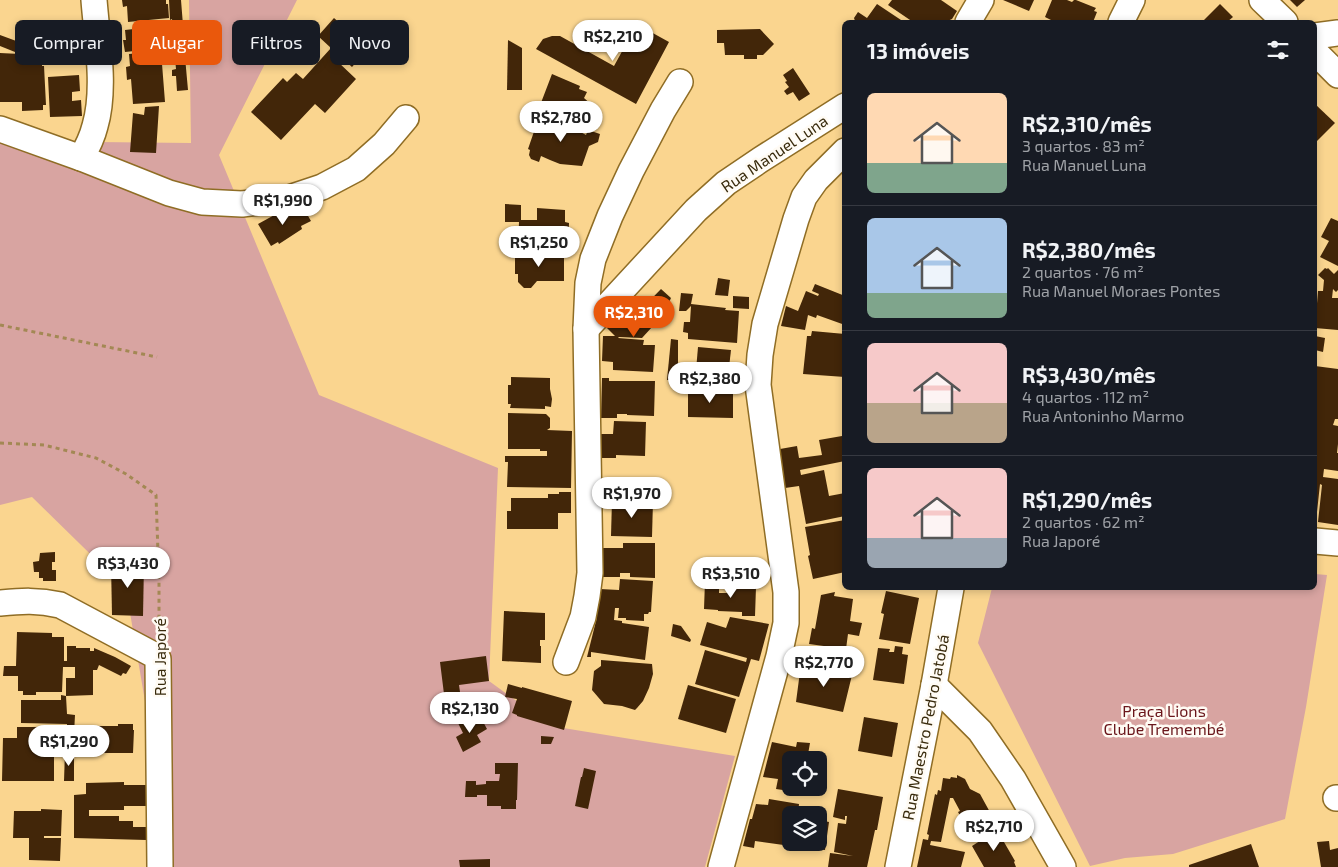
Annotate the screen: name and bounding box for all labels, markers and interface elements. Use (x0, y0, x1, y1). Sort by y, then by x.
chip: Comprar (15, 20, 122, 65)
chip: Alugar (132, 20, 222, 65)
chip: Filtros (232, 20, 320, 65)
chip: Novo (330, 20, 409, 65)
pin: R$2,210 (567, 20, 659, 62)
text: R$2,210 (583, 26, 643, 45)
icon: filters (1264, 36, 1292, 64)
text: 13 imóveis (867, 38, 970, 63)
pin: R$2,780 (515, 100, 607, 143)
text: R$2,780 (531, 107, 591, 126)
street label: Rua Manuel Luna (717, 110, 831, 196)
text: R$2,310/mês (1022, 111, 1152, 136)
icon: home (907, 113, 967, 173)
text: 3 quartos · 83 m² (1022, 136, 1145, 155)
text: Rua Manuel Luna (1022, 155, 1147, 174)
pin: R$1,990 (237, 184, 329, 226)
text: R$1,990 (253, 190, 313, 209)
pin: R$1,250 (493, 226, 585, 268)
text: R$1,250 (510, 232, 568, 251)
text: R$2,380/mês (1022, 237, 1156, 262)
icon: home (907, 238, 967, 298)
text: 2 quartos · 76 m² (1022, 262, 1144, 281)
text: Rua Manuel Moraes Pontes (1022, 281, 1220, 300)
pin: R$2,310 (588, 296, 680, 338)
text: R$2,310 (605, 302, 663, 321)
pin: R$2,380 (664, 362, 756, 404)
text: R$3,430/mês (1022, 362, 1156, 387)
icon: home (907, 363, 967, 423)
text: R$2,380 (679, 368, 741, 387)
text: 4 quartos · 112 m² (1022, 387, 1149, 406)
text: Rua Antoninho Marmo (1022, 406, 1184, 425)
pin: R$1,970 (586, 476, 678, 519)
text: R$1,970 (603, 483, 661, 502)
text: R$1,290/mês (1022, 487, 1152, 512)
icon: home (907, 488, 967, 548)
text: 2 quartos · 62 m² (1022, 512, 1145, 531)
text: Rua Japoré (1022, 531, 1100, 550)
pin: R$3,430 (82, 546, 174, 589)
text: R$3,430 (97, 553, 159, 572)
pin: R$3,510 (685, 556, 777, 599)
text: R$3,510 (702, 563, 760, 582)
street label: Rua Japoré (150, 618, 169, 696)
street label: Rua Maestro Pedro Jatobá (898, 633, 952, 821)
pin: R$2,770 (778, 646, 870, 688)
text: R$2,770 (794, 652, 854, 671)
pin: R$2,130 (424, 692, 516, 734)
text: R$2,130 (441, 698, 499, 717)
park label: Praça Lions Clube Tremembé (1104, 701, 1224, 738)
pin: R$1,290 (23, 724, 115, 767)
text: R$1,290 (39, 731, 99, 750)
map controls (782, 751, 827, 851)
button: locate (782, 751, 827, 796)
button: layers (782, 806, 827, 851)
pin: R$2,710 (948, 810, 1040, 852)
text: R$2,710 (965, 816, 1023, 835)

